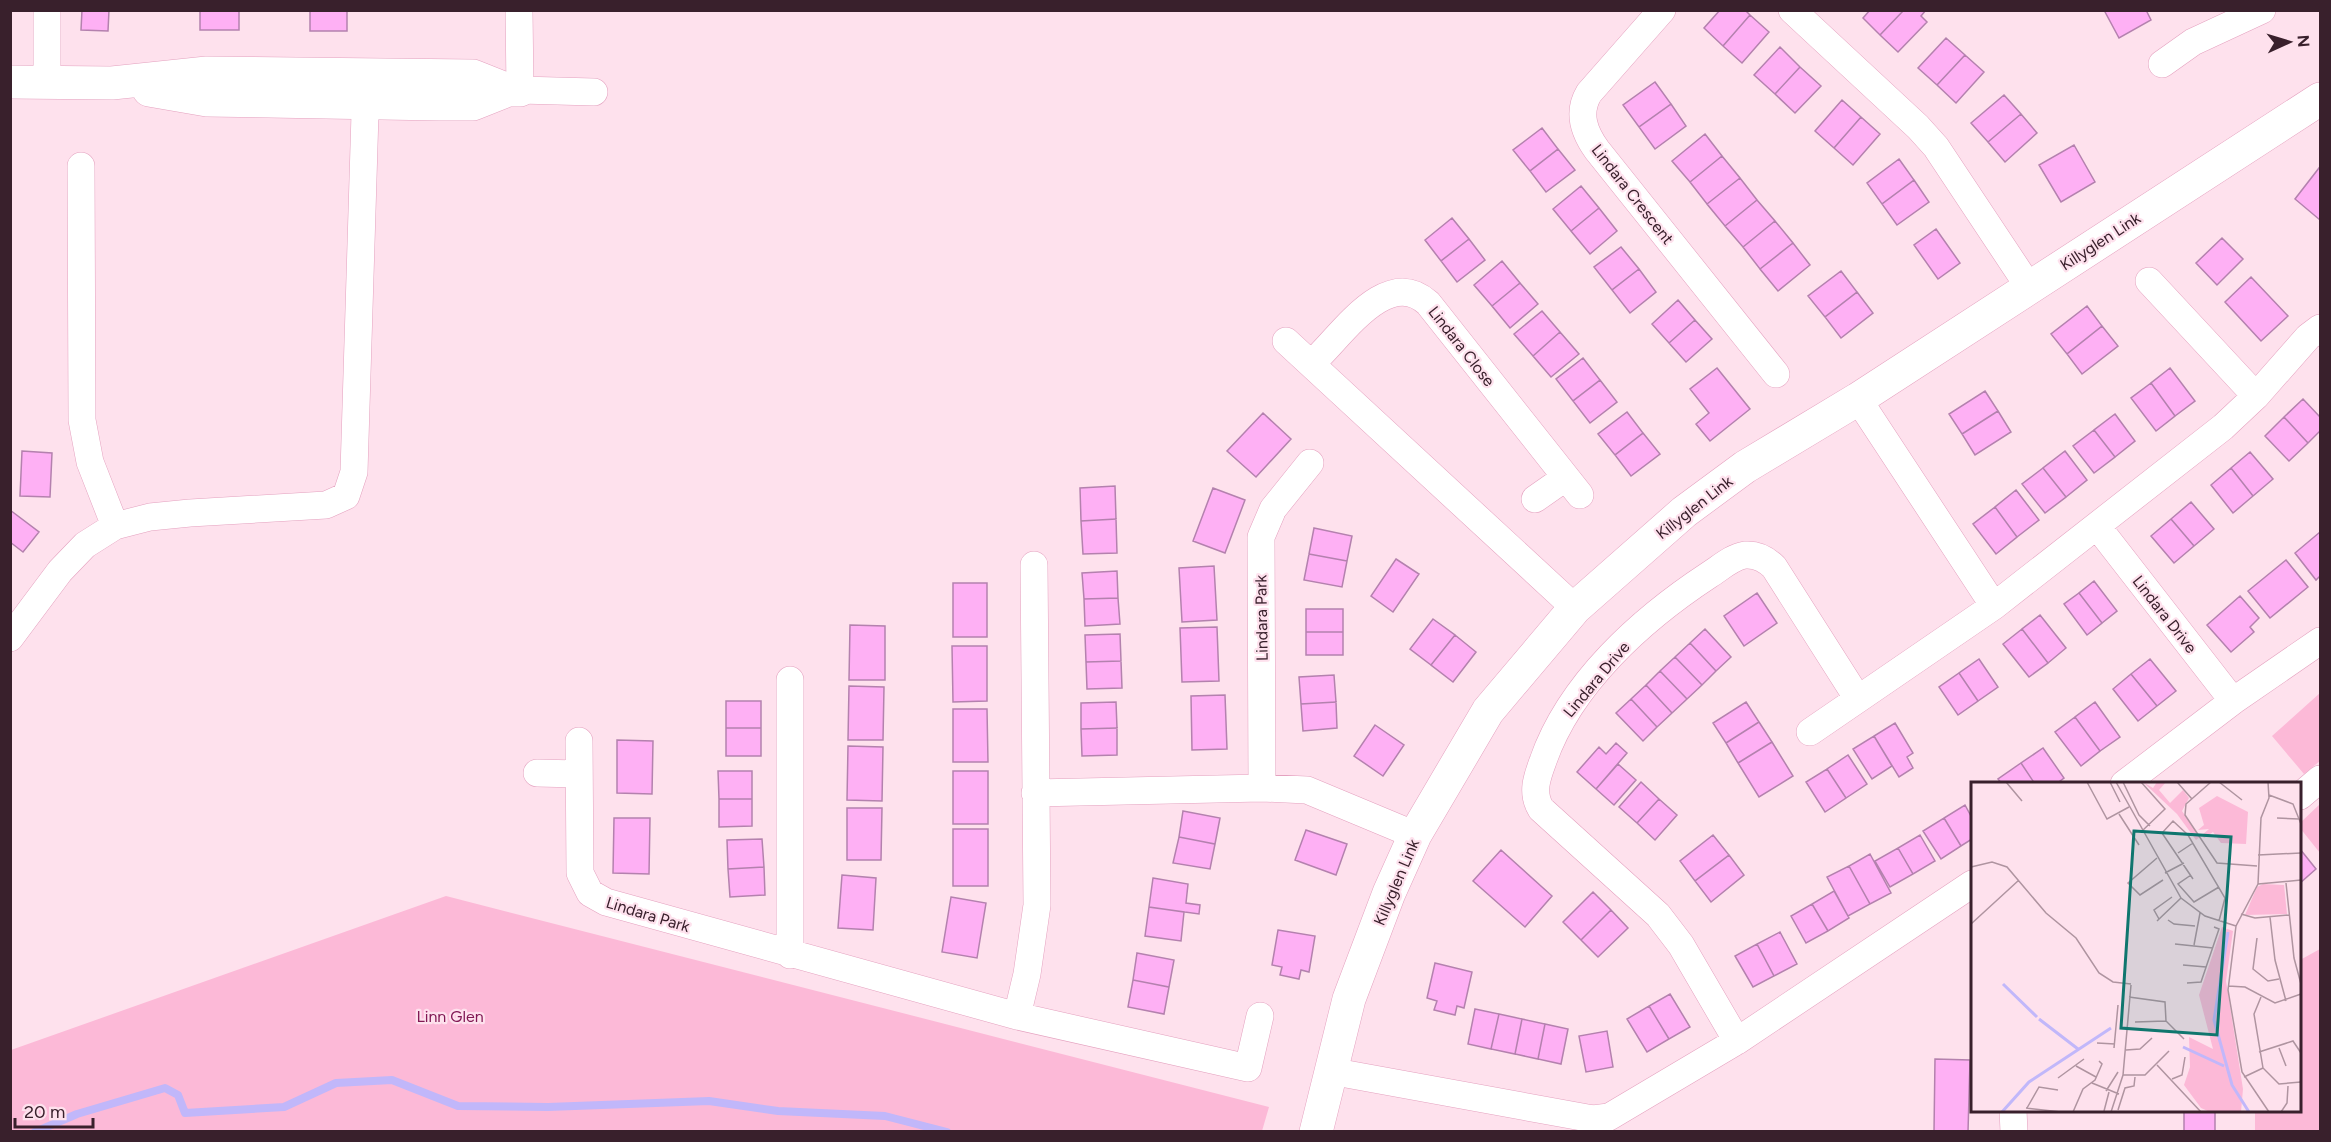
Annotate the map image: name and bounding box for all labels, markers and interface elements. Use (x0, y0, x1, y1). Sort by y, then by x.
north arrow (2259, 12, 2319, 72)
text: N (2294, 34, 2313, 48)
street label: Lindara Crescent (1588, 141, 1678, 248)
street label: Killyglen Link (2057, 208, 2144, 274)
street label: Lindara Close (1424, 302, 1499, 390)
street label: Killyglen Link (1652, 471, 1737, 543)
street label: Lindara Drive (2128, 572, 2201, 657)
street label: Lindara Park (1251, 574, 1272, 661)
street label: Lindara Drive (1559, 637, 1634, 721)
inset map (1971, 782, 2301, 1112)
street label: Killyglen Link (1370, 836, 1423, 928)
street label: Lindara Park (604, 893, 692, 936)
park label: Linn Glen (416, 1007, 484, 1026)
scale bar (15, 1091, 93, 1129)
text: 20 m (24, 1101, 65, 1123)

